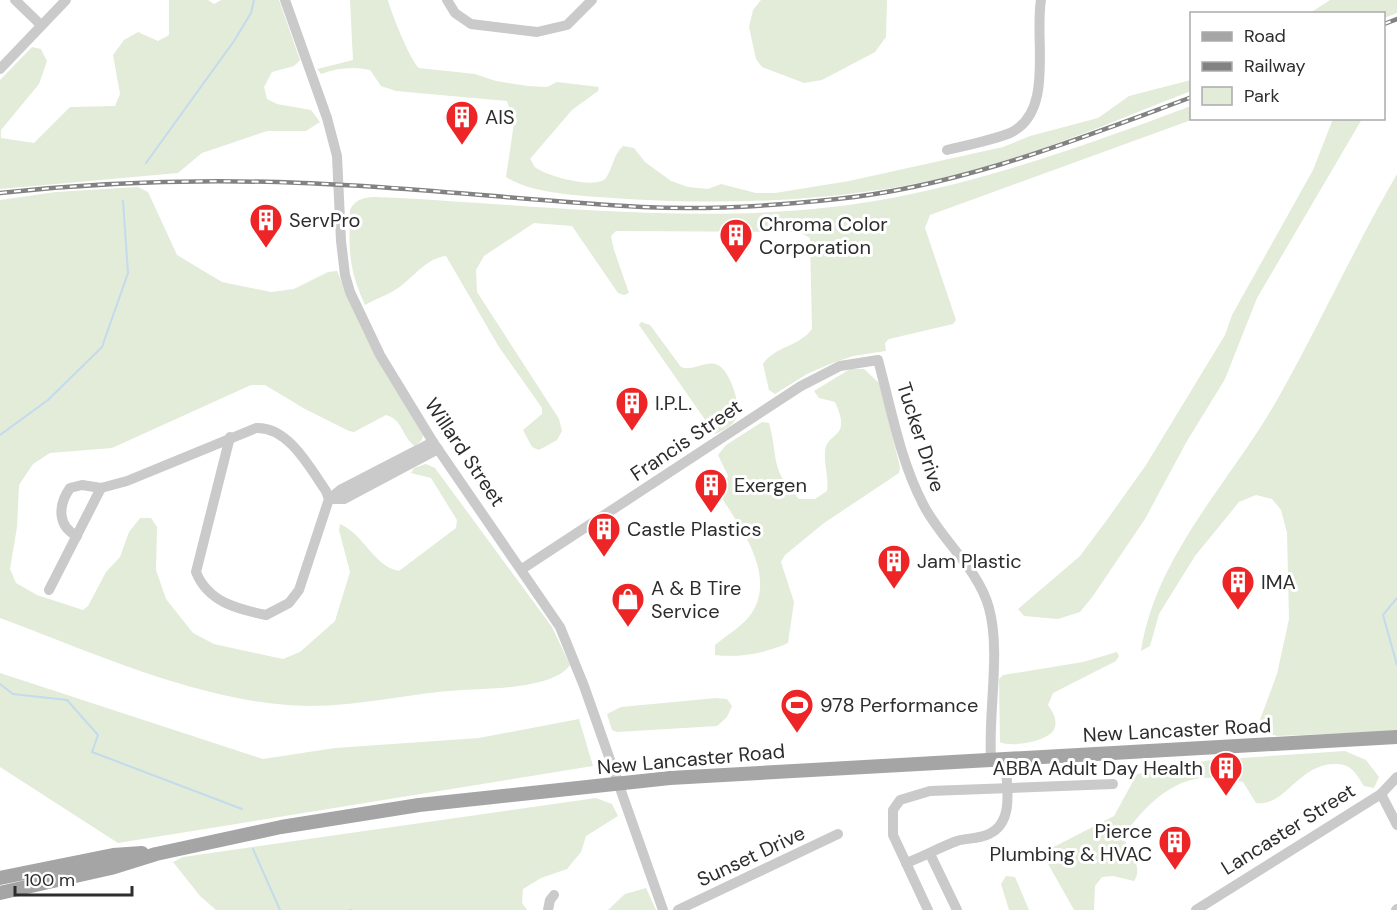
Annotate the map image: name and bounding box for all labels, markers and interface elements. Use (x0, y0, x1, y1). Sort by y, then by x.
legend (1190, 12, 1385, 120)
text: Road (1244, 24, 1286, 48)
text: Railway (1244, 54, 1306, 78)
text: Park (1244, 84, 1280, 108)
building icon: AIS (444, 99, 480, 146)
place label: AIS (485, 104, 515, 130)
building icon: ServPro (248, 202, 284, 249)
place label: ServPro (289, 207, 360, 233)
place label: Chroma Color Corporation (759, 211, 888, 260)
building icon: Chroma Color Corporation (718, 217, 754, 264)
street label: Tucker Drive (891, 379, 951, 495)
building icon: I.P.L. (614, 385, 650, 432)
place label: I.P.L. (655, 390, 692, 416)
street label: Willard Street (419, 393, 511, 511)
street label: Francis Street (625, 393, 747, 487)
building icon: Exergen (693, 467, 729, 514)
place label: Exergen (734, 472, 807, 498)
building icon: Castle Plastics (586, 511, 622, 558)
place label: Castle Plastics (627, 516, 761, 542)
building icon: Jam Plastic (876, 543, 912, 590)
place label: Jam Plastic (917, 548, 1022, 574)
building icon: IMA (1220, 564, 1256, 611)
place label: IMA (1261, 569, 1296, 595)
place label: A & B Tire Service (651, 575, 741, 624)
shop icon: A & B Tire Service (610, 581, 646, 628)
sports icon: 978 Performance (779, 687, 815, 734)
place label: 978 Performance (820, 692, 978, 718)
street label: New Lancaster Road (1082, 712, 1272, 748)
street label: New Lancaster Road (596, 738, 786, 780)
building icon: ABBA Adult Day Health (1208, 750, 1244, 797)
place label: ABBA Adult Day Health (992, 755, 1203, 781)
street label: Lancaster Street (1216, 777, 1360, 881)
place label: Pierce Plumbing & HVAC (990, 818, 1152, 867)
street label: Sunset Drive (693, 820, 809, 892)
building icon: Pierce Plumbing & HVAC (1157, 824, 1193, 871)
scale bar (15, 859, 132, 897)
text: 100 m (24, 868, 75, 892)

